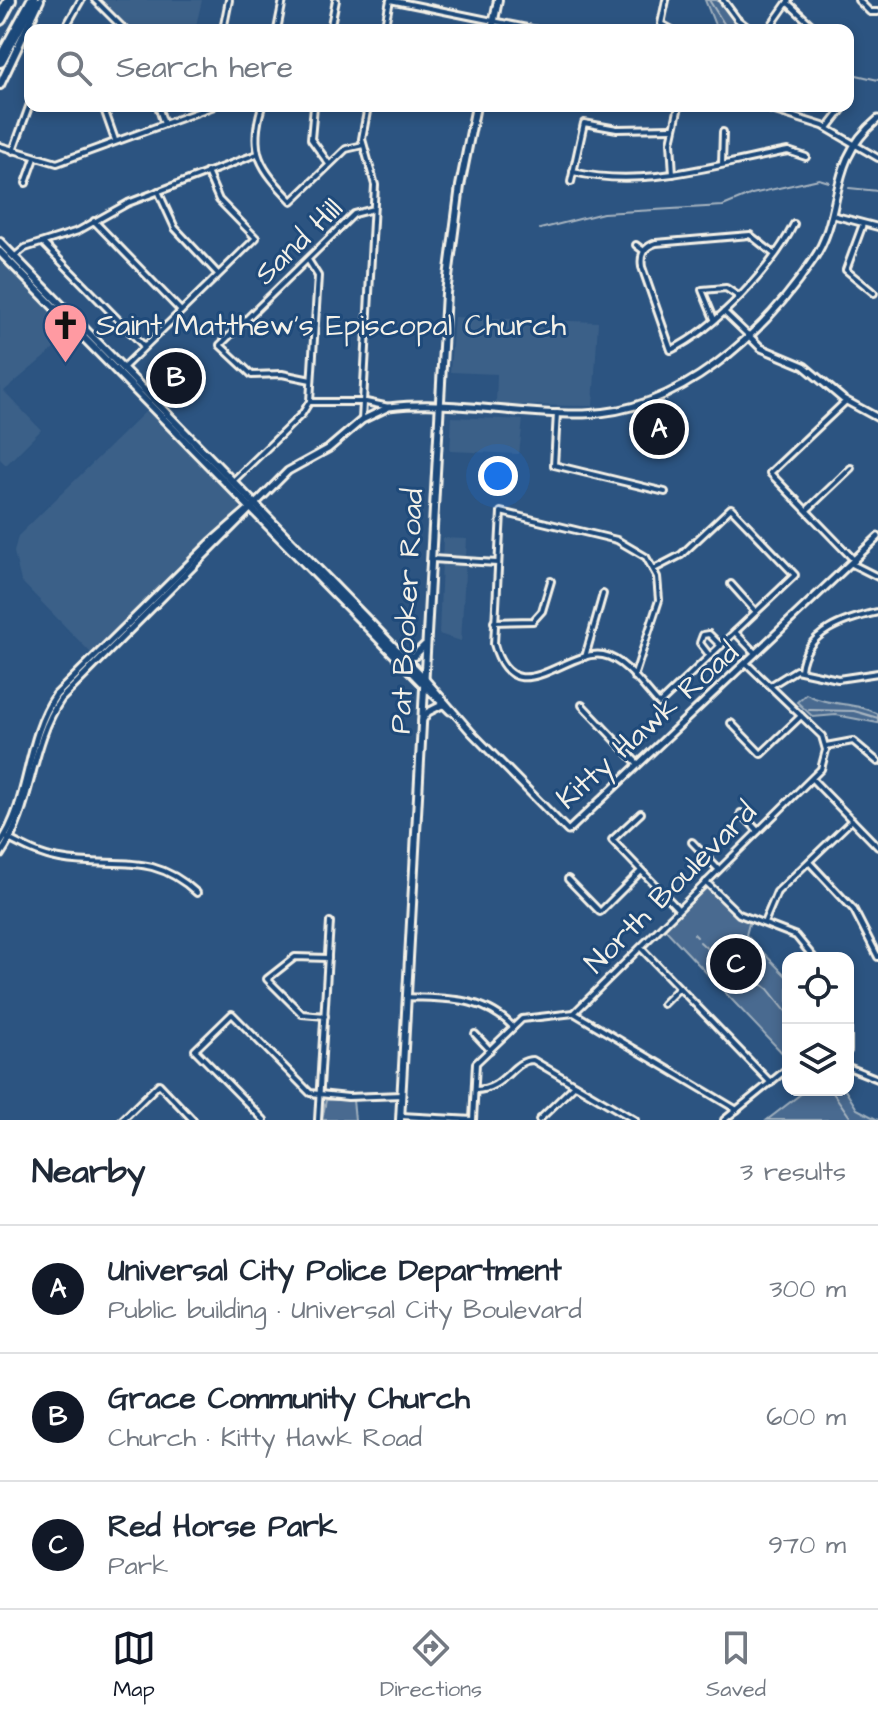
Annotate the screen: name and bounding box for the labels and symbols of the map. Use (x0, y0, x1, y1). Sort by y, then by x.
street label: Sand Hill (245, 189, 353, 295)
church icon: Saint Matthew's Episcopal Church (41, 301, 89, 364)
place label: Saint Matthew's Episcopal Church (96, 305, 566, 347)
pin: B (150, 348, 202, 408)
pin: A (633, 399, 685, 459)
your location (478, 456, 518, 496)
street label: Pat Booker Road (380, 487, 434, 735)
street label: Kitty Hawk Road (547, 632, 749, 820)
street label: North Boulevard (575, 792, 766, 983)
pin: C (710, 934, 762, 994)

